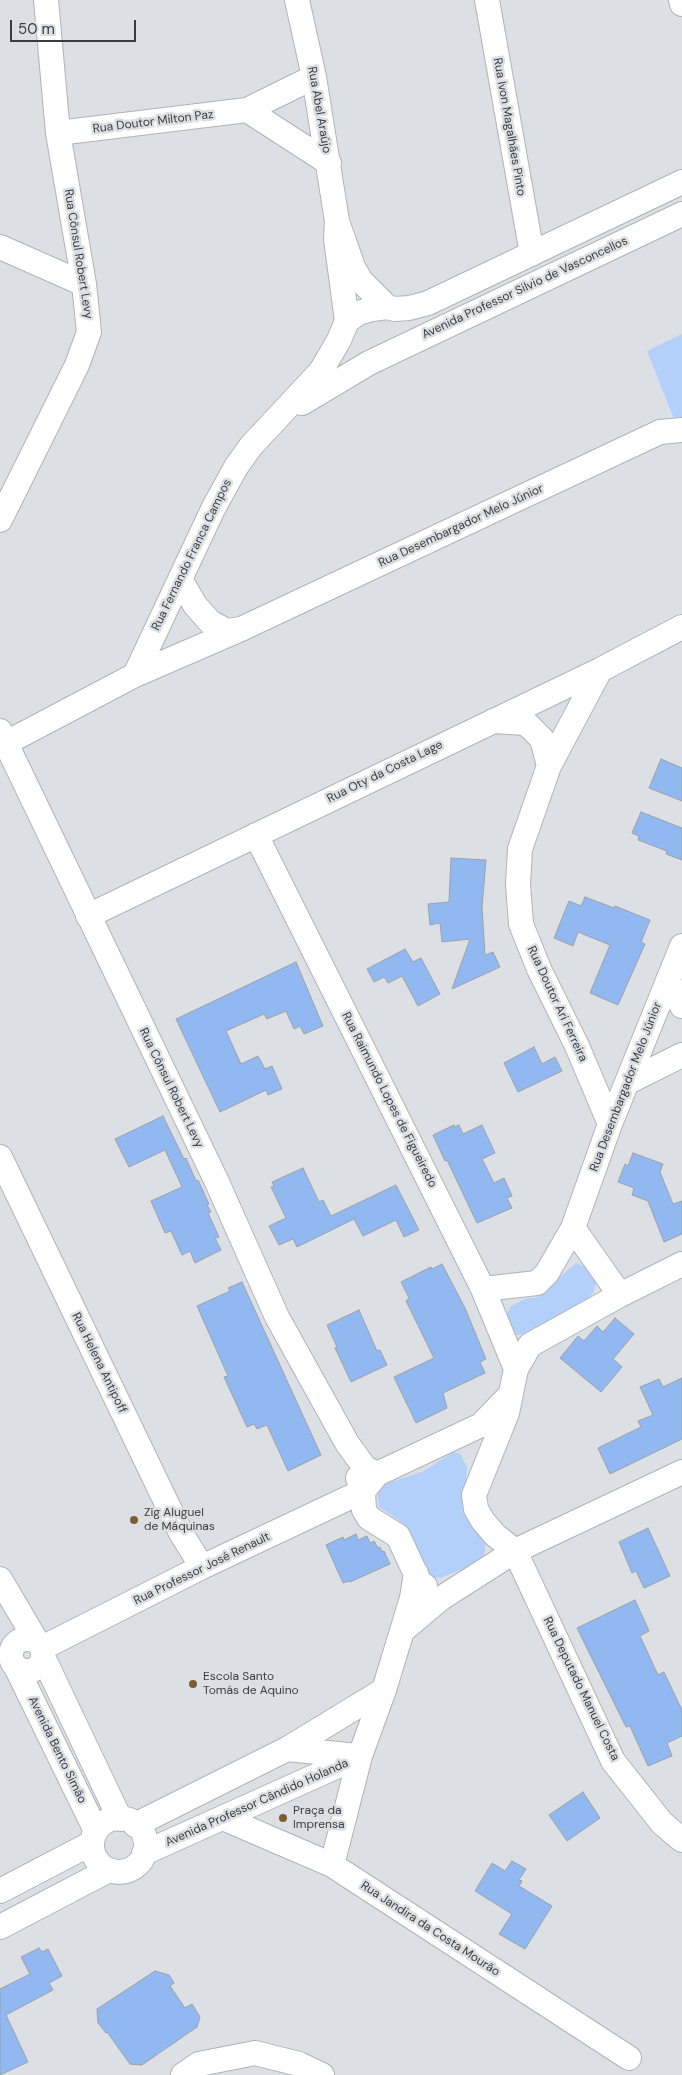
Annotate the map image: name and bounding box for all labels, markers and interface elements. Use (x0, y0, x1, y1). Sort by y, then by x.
scale bar (12, 10, 139, 42)
text: 50 m (18, 19, 55, 39)
street label: Rua Ivon Magalhães Pinto (490, 57, 528, 197)
street label: Rua Abel Araújo (304, 66, 334, 154)
street label: Rua Doutor Milton Paz (92, 107, 214, 137)
street label: Rua Cônsul Robert Levy (61, 188, 95, 320)
street label: Avenida Professor Silvio de Vasconcellos (420, 234, 630, 342)
street label: Rua Fernando Franca Campos (149, 477, 235, 633)
street label: Rua Desembargador Melo Júnior (376, 481, 546, 571)
street label: Rua Oty da Costa Lage (325, 738, 445, 806)
street label: Rua Doutor Ari Ferreira (524, 944, 590, 1064)
street label: Rua Desembargador Melo Júnior (587, 1000, 665, 1174)
street label: Rua Raimundo Lopes de Figueiredo (338, 1010, 440, 1190)
street label: Rua Cônsul Robert Levy (136, 1026, 206, 1150)
street label: Rua Helena Antipoff (68, 1310, 130, 1416)
place label: Zig Aluguel de Máquinas (144, 1506, 215, 1534)
marker: Zig Aluguel de Máquinas (128, 1514, 140, 1526)
street label: Rua Professor José Renault (131, 1530, 273, 1608)
street label: Rua Deputado Manuel Costa (540, 1615, 622, 1763)
place label: Escola Santo Tomás de Aquino (203, 1670, 299, 1698)
marker: Escola Santo Tomás de Aquino (187, 1678, 199, 1690)
street label: Avenida Bento Simão (25, 1694, 89, 1806)
street label: Avenida Professor Cândido Holanda (163, 1756, 351, 1850)
place label: Praça da Imprensa (293, 1804, 344, 1832)
marker: Praça da Imprensa (277, 1812, 289, 1824)
street label: Rua Jandira da Costa Mourão (358, 1879, 502, 1979)

